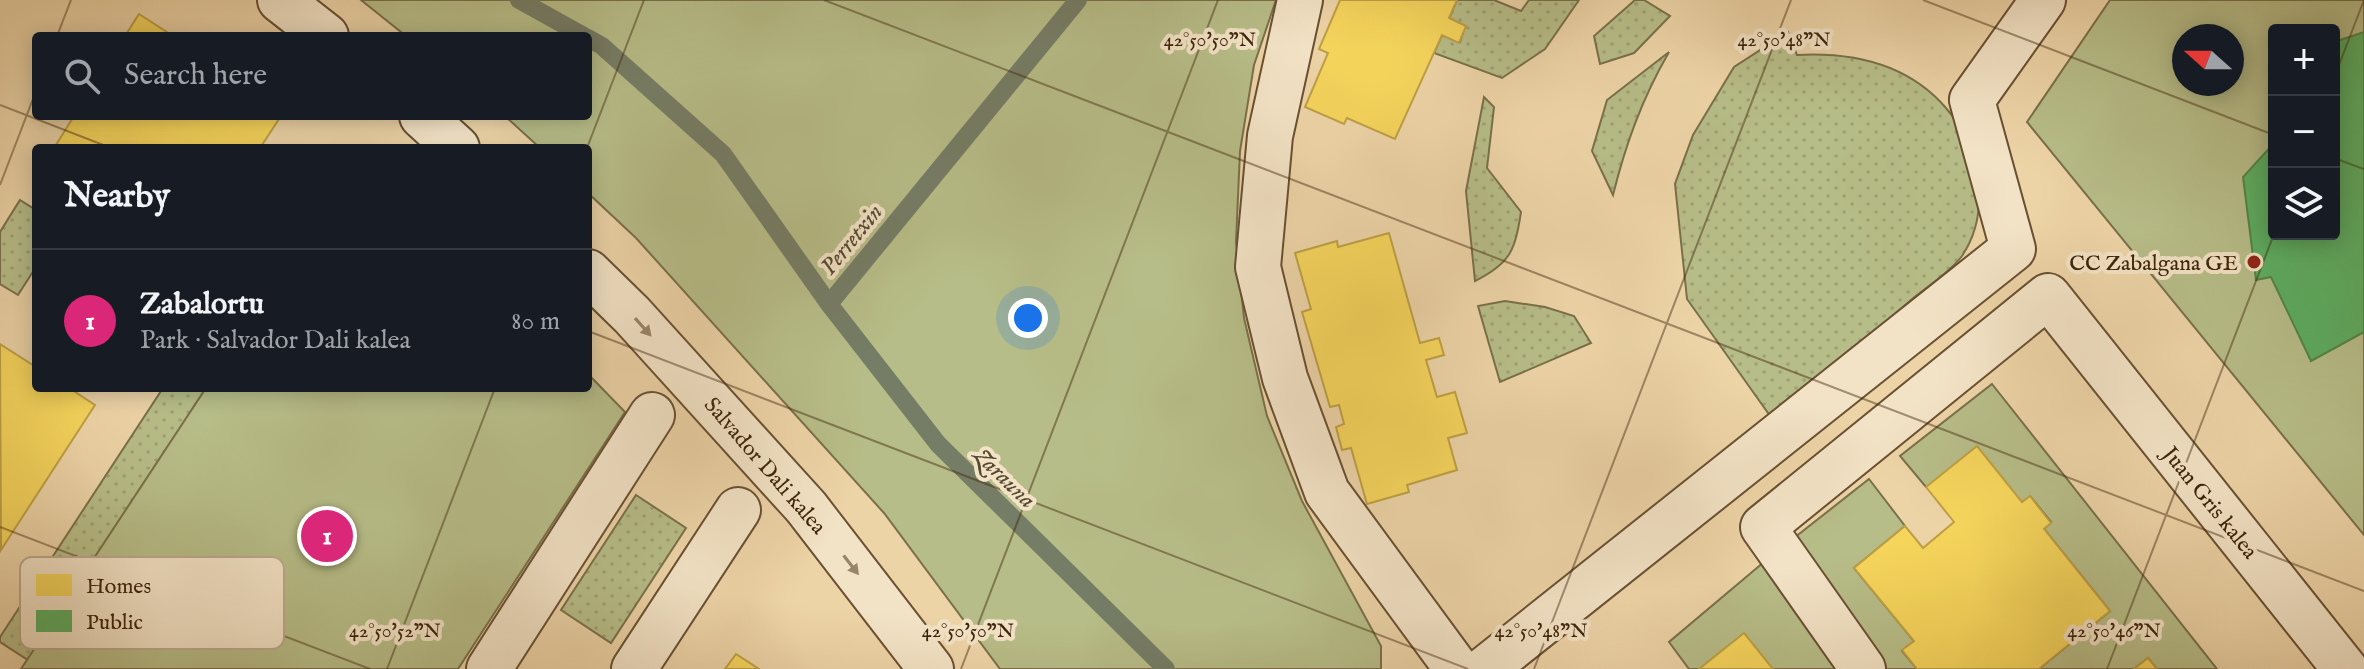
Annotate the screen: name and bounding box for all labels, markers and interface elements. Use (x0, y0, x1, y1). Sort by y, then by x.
north arrow (2172, 24, 2244, 96)
map controls (2268, 24, 2340, 240)
button: + (2268, 24, 2340, 96)
text: 42°50'50"N (1164, 28, 1256, 53)
text: 42°50'48"N (1738, 28, 1830, 53)
search box (32, 32, 592, 120)
icon: search (60, 54, 104, 98)
text: Search here (124, 57, 267, 95)
button: − (2268, 96, 2340, 168)
button: layers (2268, 168, 2340, 240)
text: Nearby (64, 175, 170, 218)
water label: Perretxin (814, 198, 890, 282)
place label: CC Zabalgana GE (2069, 250, 2238, 278)
marker: CC Zabalgana GE (2245, 253, 2263, 271)
text: Zabalortu (140, 286, 264, 324)
your location (1008, 298, 1048, 338)
text: 1 (85, 305, 95, 338)
text: 80 m (511, 305, 560, 338)
one-way arrow (634, 318, 652, 337)
text: Park · Salvador Dali kalea (140, 324, 411, 357)
street label: Salvador Dali kalea (697, 392, 832, 541)
water label: Zarauna (964, 439, 1042, 516)
street label: Juan Gris kalea (2154, 439, 2264, 566)
pin: 1 (301, 506, 353, 566)
one-way arrow (843, 555, 859, 575)
legend (20, 557, 284, 649)
text: Homes (86, 573, 151, 601)
text: Public (86, 609, 143, 637)
text: 42°50'52"N (349, 619, 441, 644)
text: 42°50'50"N (922, 619, 1014, 644)
text: 42°50'48"N (1495, 619, 1587, 644)
text: 42°50'46"N (2067, 619, 2161, 644)

